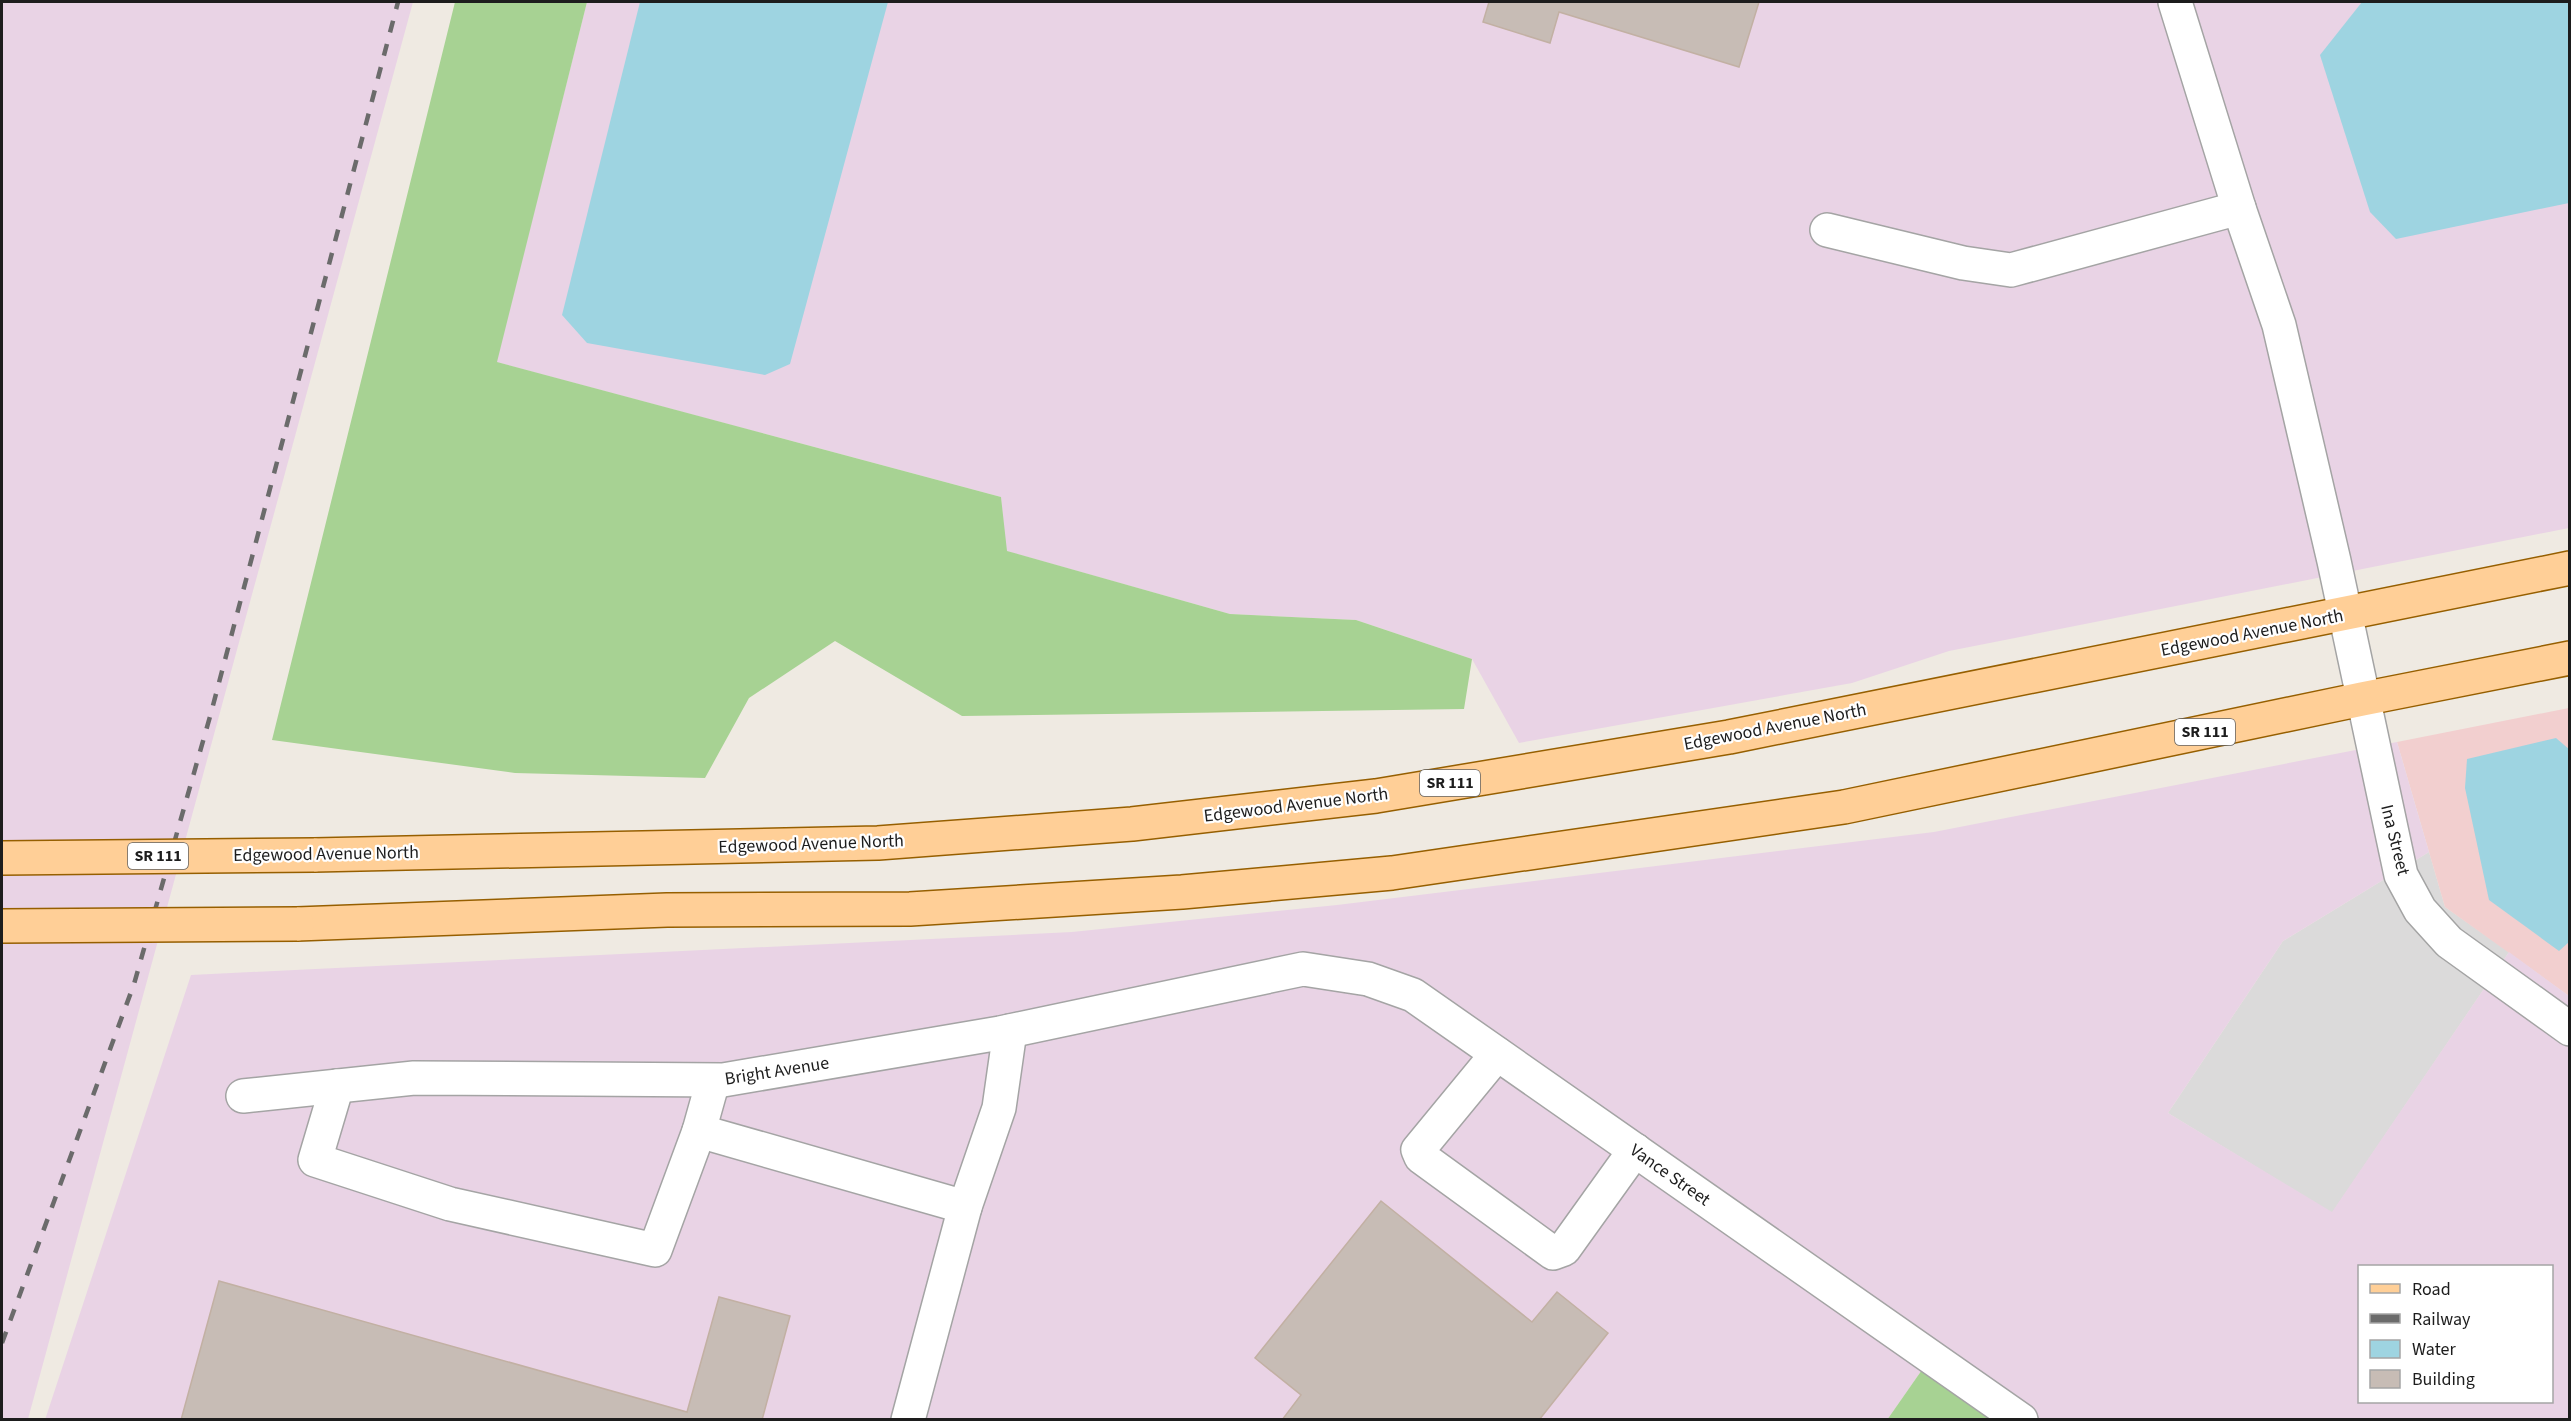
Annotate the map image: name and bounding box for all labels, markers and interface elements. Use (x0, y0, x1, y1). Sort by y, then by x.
street label: Edgewood Avenue North (2158, 603, 2346, 663)
street label: Edgewood Avenue North (1681, 697, 1869, 757)
road number: SR 111 (2175, 719, 2235, 745)
road number: SR 111 (1420, 770, 1480, 796)
street label: Edgewood Avenue North (1202, 781, 1390, 829)
street label: Ina Street (2374, 802, 2416, 878)
street label: Edgewood Avenue North (718, 828, 904, 860)
street label: Edgewood Avenue North (233, 840, 419, 868)
road number: SR 111 (128, 843, 188, 869)
street label: Bright Avenue (723, 1050, 831, 1092)
street label: Vance Street (1625, 1138, 1715, 1212)
legend (2358, 1265, 2553, 1403)
text: Road (2412, 1277, 2451, 1302)
text: Railway (2412, 1307, 2471, 1332)
text: Water (2412, 1337, 2456, 1362)
text: Building (2412, 1367, 2475, 1392)

